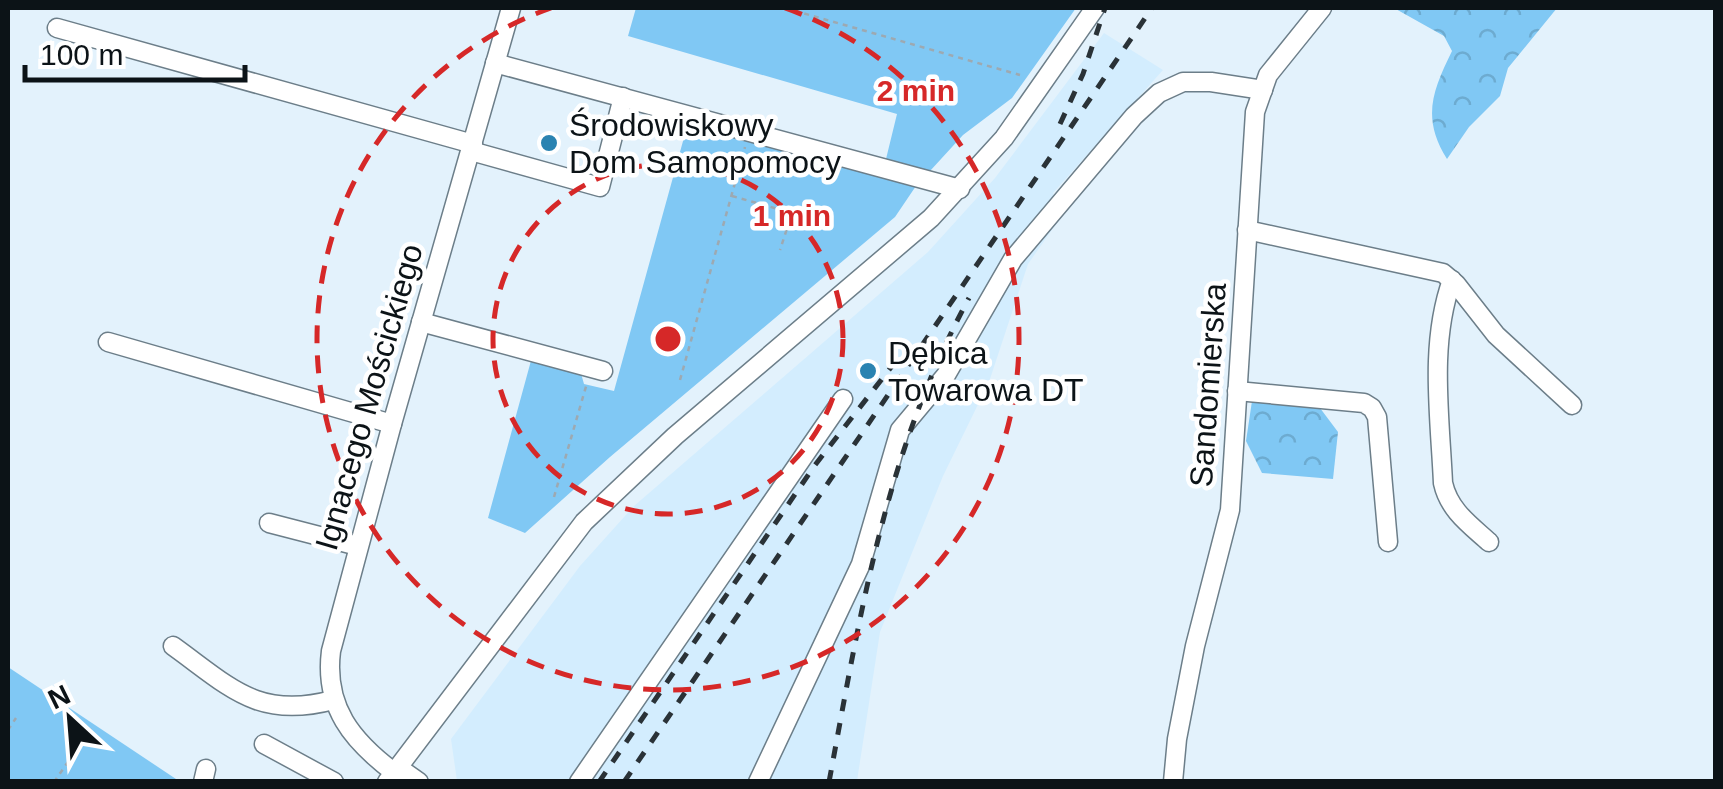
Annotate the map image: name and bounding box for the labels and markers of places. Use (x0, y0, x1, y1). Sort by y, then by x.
place label: Środowiskowy Dom Samopomocy (569, 107, 841, 180)
marker: Środowiskowy Dom Samopomocy (538, 132, 560, 154)
centre of rings (650, 321, 686, 357)
place label: Dębica Towarowa DT (888, 335, 1084, 408)
marker: Dębica Towarowa DT (857, 360, 879, 382)

